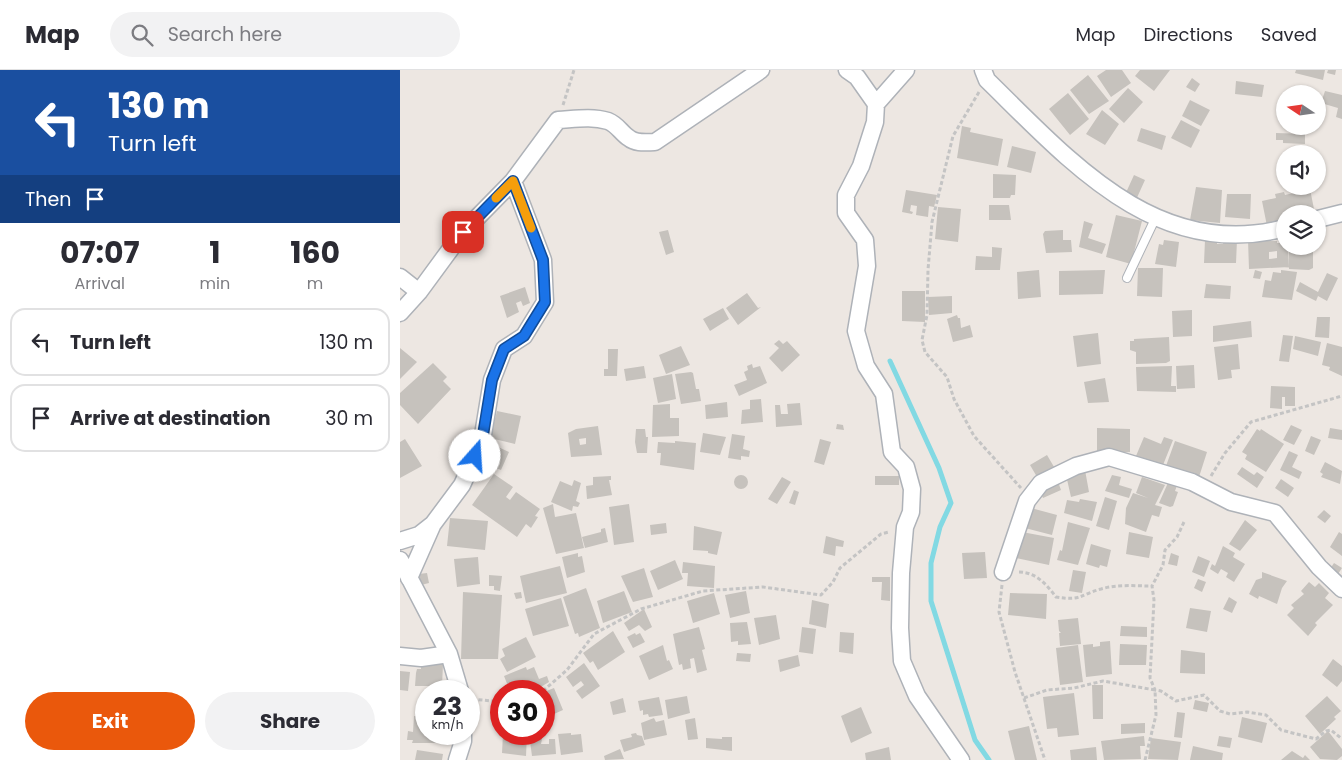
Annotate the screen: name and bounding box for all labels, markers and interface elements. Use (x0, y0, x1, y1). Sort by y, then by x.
search box (110, 12, 460, 57)
text: Map (25, 18, 80, 51)
icon: search (128, 21, 156, 49)
text: Search here (168, 21, 282, 48)
text: Map (1076, 22, 1115, 47)
text: Directions (1143, 22, 1233, 47)
text: Saved (1261, 22, 1317, 47)
text: 130 m (108, 81, 210, 130)
north arrow (1276, 85, 1326, 135)
map controls (1276, 85, 1326, 255)
icon: left (25, 90, 90, 155)
text: Turn left (108, 128, 196, 159)
button: sound (1276, 145, 1326, 195)
icon: arrive (81, 185, 109, 213)
text: Then (25, 186, 71, 213)
button: layers (1276, 205, 1326, 255)
pin (442, 211, 484, 253)
icon: arrive (449, 218, 477, 246)
text: 07:07 (60, 231, 140, 274)
text: 1 (209, 231, 221, 274)
text: 160 (290, 231, 340, 274)
text: Arrival (75, 272, 125, 295)
text: min (200, 272, 230, 295)
text: m (307, 272, 323, 295)
icon: left (27, 328, 55, 356)
text: Turn left (70, 329, 151, 356)
text: 130 m (319, 329, 373, 356)
icon: arrive (27, 404, 55, 432)
text: Arrive at destination (70, 405, 271, 432)
text: 30 m (325, 405, 373, 432)
position arrow (448, 429, 500, 481)
speed limit sign: 30 (490, 680, 555, 745)
text: 23 (433, 689, 462, 724)
button: Exit (25, 692, 195, 750)
button: Share (205, 692, 375, 750)
text: km/h (432, 716, 463, 733)

